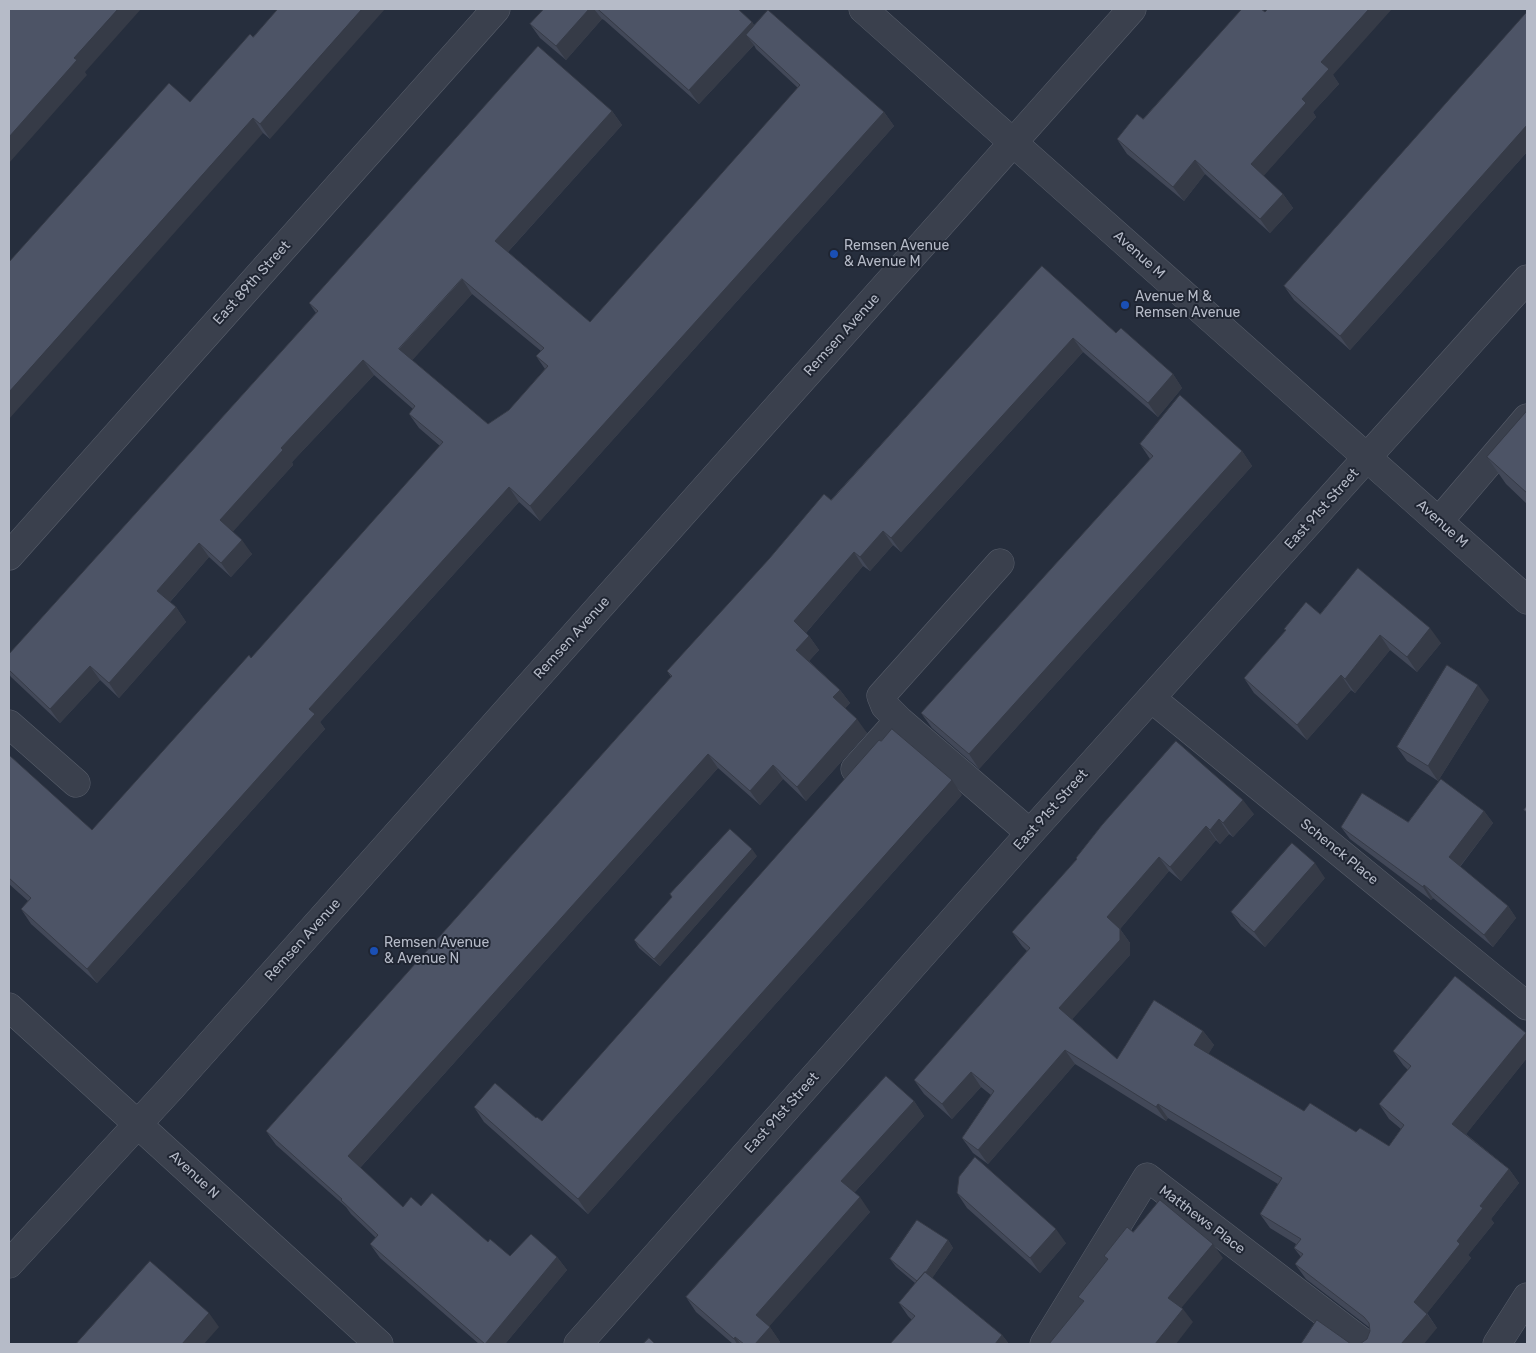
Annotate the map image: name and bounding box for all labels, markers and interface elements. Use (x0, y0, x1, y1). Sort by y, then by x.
street label: Avenue M (1110, 227, 1168, 283)
street label: East 89th Street (210, 237, 294, 329)
place label: Remsen Avenue & Avenue M (844, 238, 949, 270)
marker: Remsen Avenue & Avenue M (828, 248, 840, 260)
place label: Avenue M & Remsen Avenue (1135, 289, 1240, 322)
street label: Remsen Avenue (801, 290, 883, 380)
marker: Avenue M & Remsen Avenue (1119, 299, 1131, 311)
street label: East 91st Street (1281, 465, 1363, 553)
street label: Avenue M (1413, 496, 1471, 552)
street label: Remsen Avenue (531, 593, 613, 683)
street label: East 91st Street (1010, 766, 1092, 854)
street label: Schenck Place (1297, 815, 1381, 889)
street label: Remsen Avenue (262, 895, 344, 985)
place label: Remsen Avenue & Avenue N (384, 935, 489, 968)
marker: Remsen Avenue & Avenue N (368, 945, 380, 957)
street label: East 91st Street (741, 1069, 823, 1157)
street label: Avenue N (166, 1148, 222, 1202)
street label: Matthews Place (1156, 1182, 1248, 1258)

